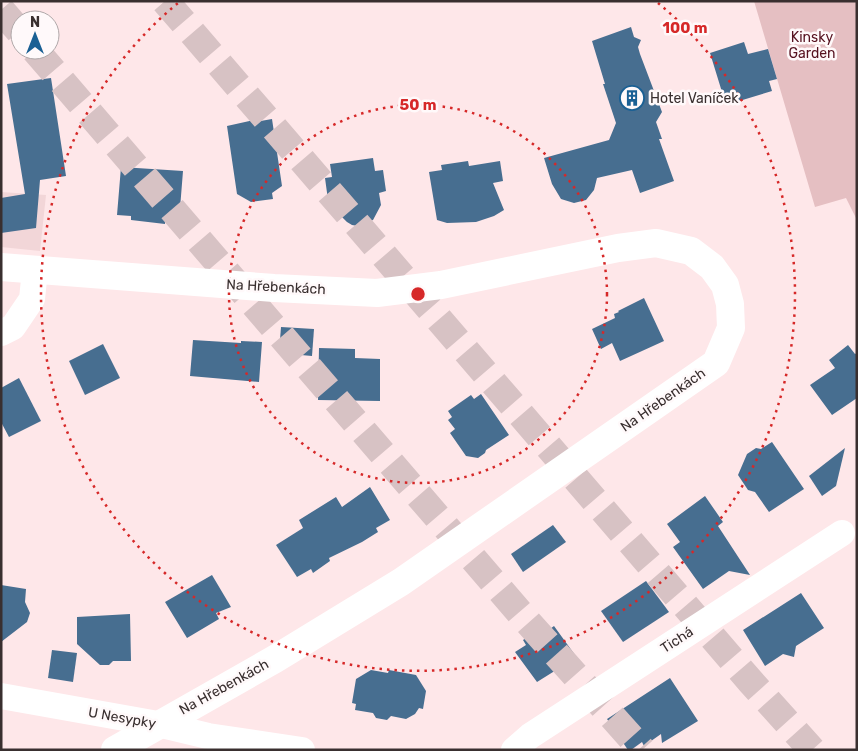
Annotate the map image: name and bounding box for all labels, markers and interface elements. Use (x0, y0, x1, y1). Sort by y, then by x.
north arrow (10, 10, 60, 60)
text: N (30, 14, 40, 31)
text: 100 m (663, 19, 707, 37)
park label: Kinsky Garden (788, 29, 836, 62)
building icon: Hotel Vaníček (619, 85, 645, 111)
place label: Hotel Vaníček (650, 90, 739, 107)
text: 50 m (400, 96, 436, 114)
street label: Na Hřebenkách (226, 276, 326, 298)
centre of rings (409, 285, 427, 303)
street label: Na Hřebenkách (617, 364, 709, 436)
street label: Tichá (658, 623, 696, 657)
street label: Na Hřebenkách (176, 655, 272, 719)
street label: U Nesypky (87, 704, 158, 732)

